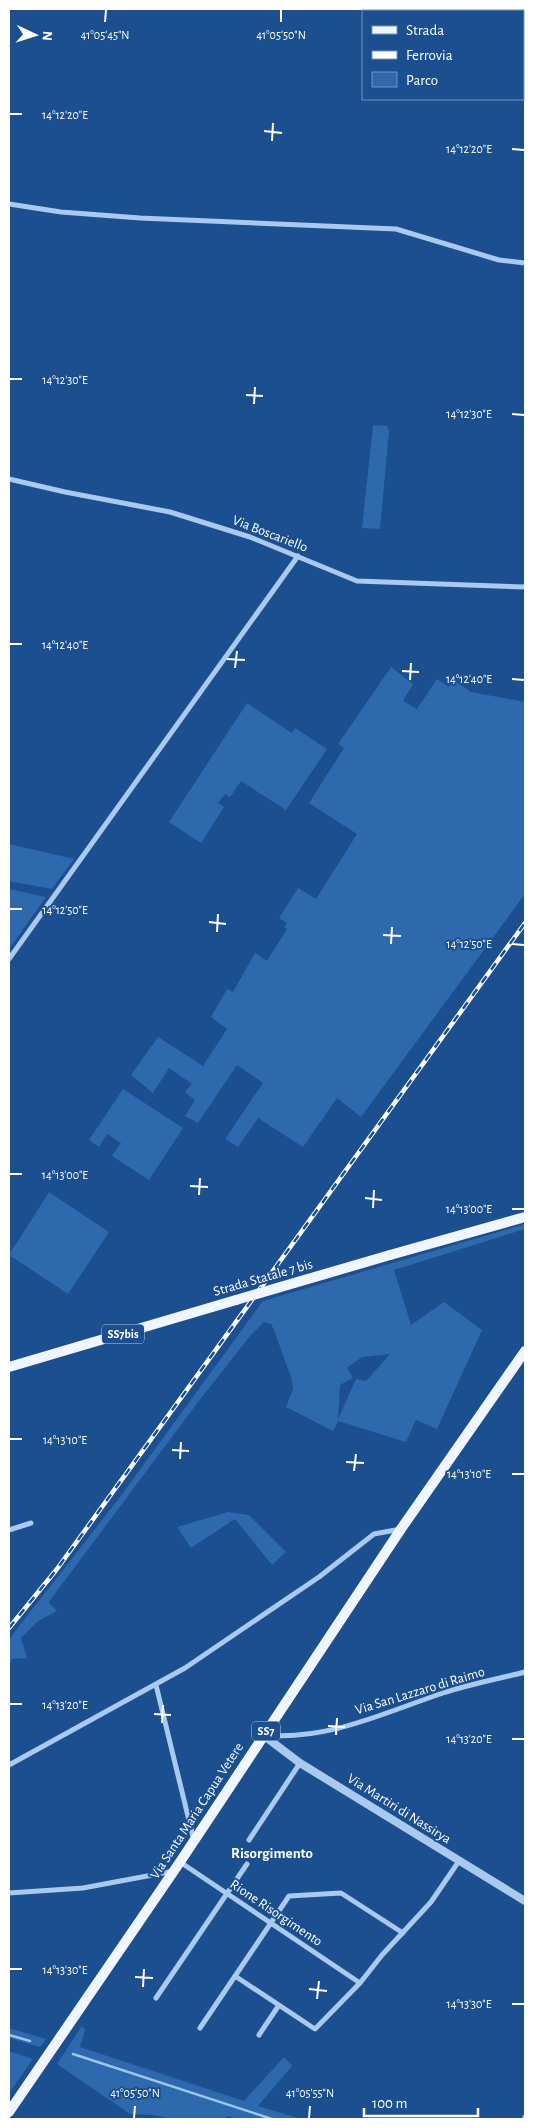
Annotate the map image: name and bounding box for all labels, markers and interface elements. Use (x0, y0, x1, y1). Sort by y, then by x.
north arrow (10, 10, 60, 60)
legend (362, 10, 524, 100)
text: Strada (406, 23, 444, 38)
text: 41°05'45"N (80, 29, 130, 41)
text: 41°05'50"N (256, 29, 306, 41)
text: N (40, 30, 54, 41)
text: Ferrovia (406, 48, 453, 63)
text: Parco (406, 73, 438, 88)
text: 14°12'20"E (42, 109, 88, 121)
text: 14°12'20"E (446, 143, 492, 155)
text: 14°12'30"E (42, 374, 88, 386)
text: 14°12'30"E (446, 408, 492, 420)
street label: Via Boscariello (231, 513, 310, 555)
text: 14°12'40"E (42, 639, 88, 651)
text: 14°12'40"E (446, 673, 492, 685)
text: 14°12'50"E (42, 904, 88, 916)
text: 14°12'50"E (446, 938, 492, 950)
text: 14°13'00"E (42, 1169, 88, 1181)
text: 14°13'00"E (446, 1203, 492, 1215)
street label: Strada Statale 7 bis (212, 1257, 314, 1299)
road number: SS7bis (102, 1325, 144, 1344)
text: 14°13'10"E (43, 1434, 87, 1446)
text: 14°13'10"E (447, 1468, 491, 1480)
street label: Via San Lazzaro di Raimo (354, 1665, 486, 1717)
text: 14°13'20"E (42, 1699, 88, 1711)
road number: SS7 (252, 1722, 280, 1740)
text: 14°13'20"E (446, 1733, 492, 1745)
street label: Via Santa Maria Capua Vetere (148, 1740, 246, 1882)
street label: Via Martiri di Nassirya (345, 1771, 454, 1847)
district label: Risorgimento (231, 1846, 313, 1861)
street label: Rione Risorgimento (227, 1877, 325, 1949)
text: 14°13'30"E (43, 1964, 88, 1976)
text: 14°13'30"E (447, 1998, 492, 2010)
scale bar (364, 2086, 478, 2118)
text: 41°05'50"N (110, 2087, 160, 2099)
text: 41°05'55"N (286, 2087, 334, 2099)
text: 100 m (372, 2096, 407, 2111)

